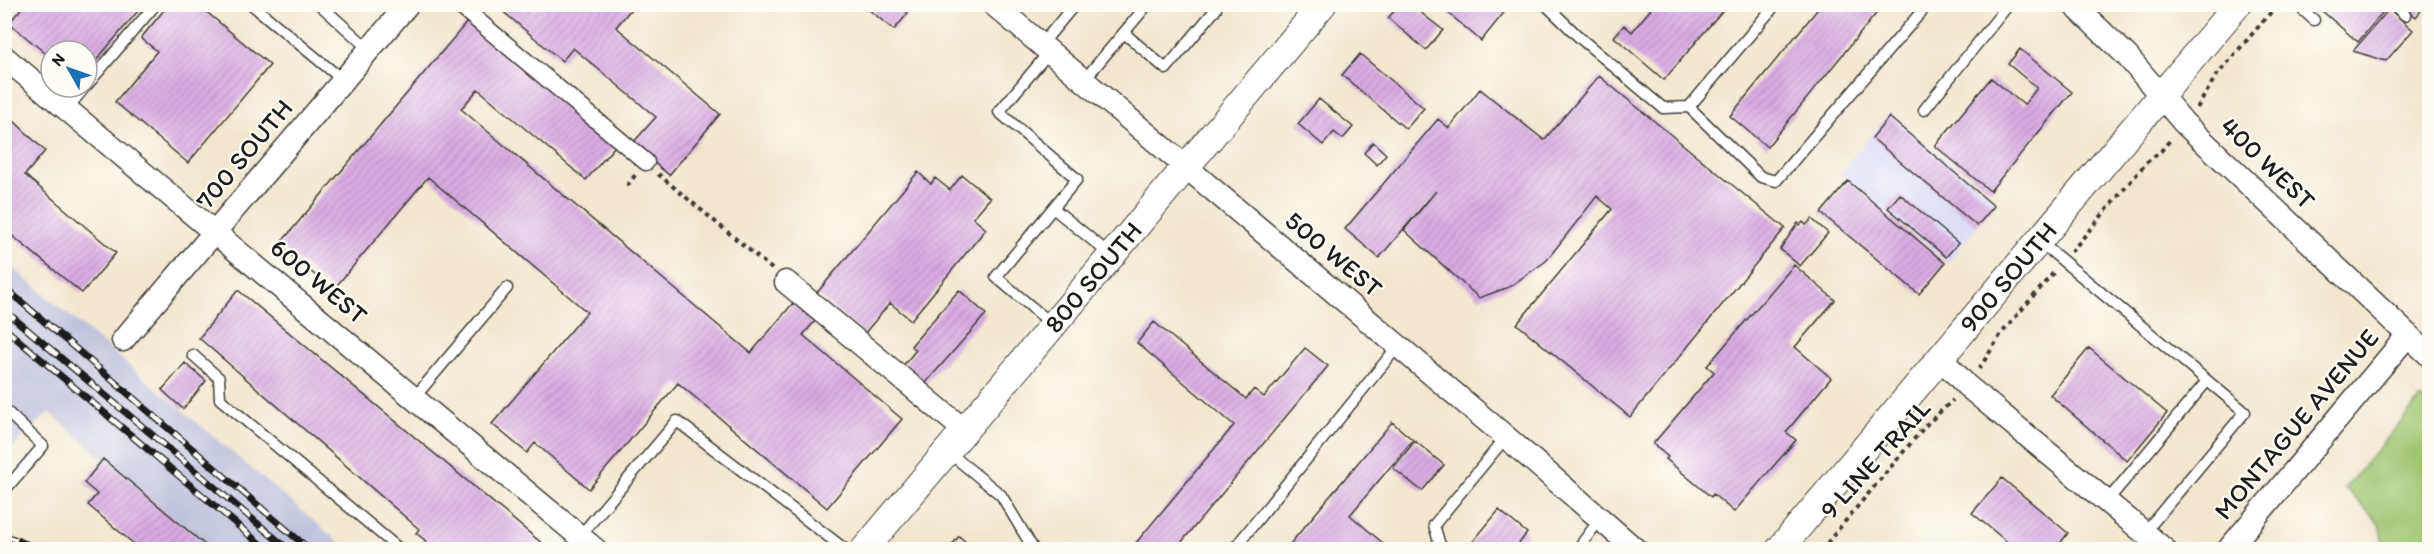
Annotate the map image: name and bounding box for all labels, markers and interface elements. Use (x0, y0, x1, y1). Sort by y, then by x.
north arrow (39, 39, 99, 99)
text: N (47, 49, 69, 70)
street label: 700 SOUTH (189, 92, 299, 216)
street label: 400 WEST (2214, 110, 2322, 216)
street label: 500 WEST (1279, 204, 1390, 304)
street label: 800 SOUTH (1037, 215, 1149, 339)
street label: 900 SOUTH (1952, 215, 2064, 339)
street label: 600 WEST (264, 231, 375, 331)
street label: MONTAGUE AVENUE (2207, 322, 2385, 526)
street label: 9 LINE TRAIL (1813, 393, 1937, 525)

